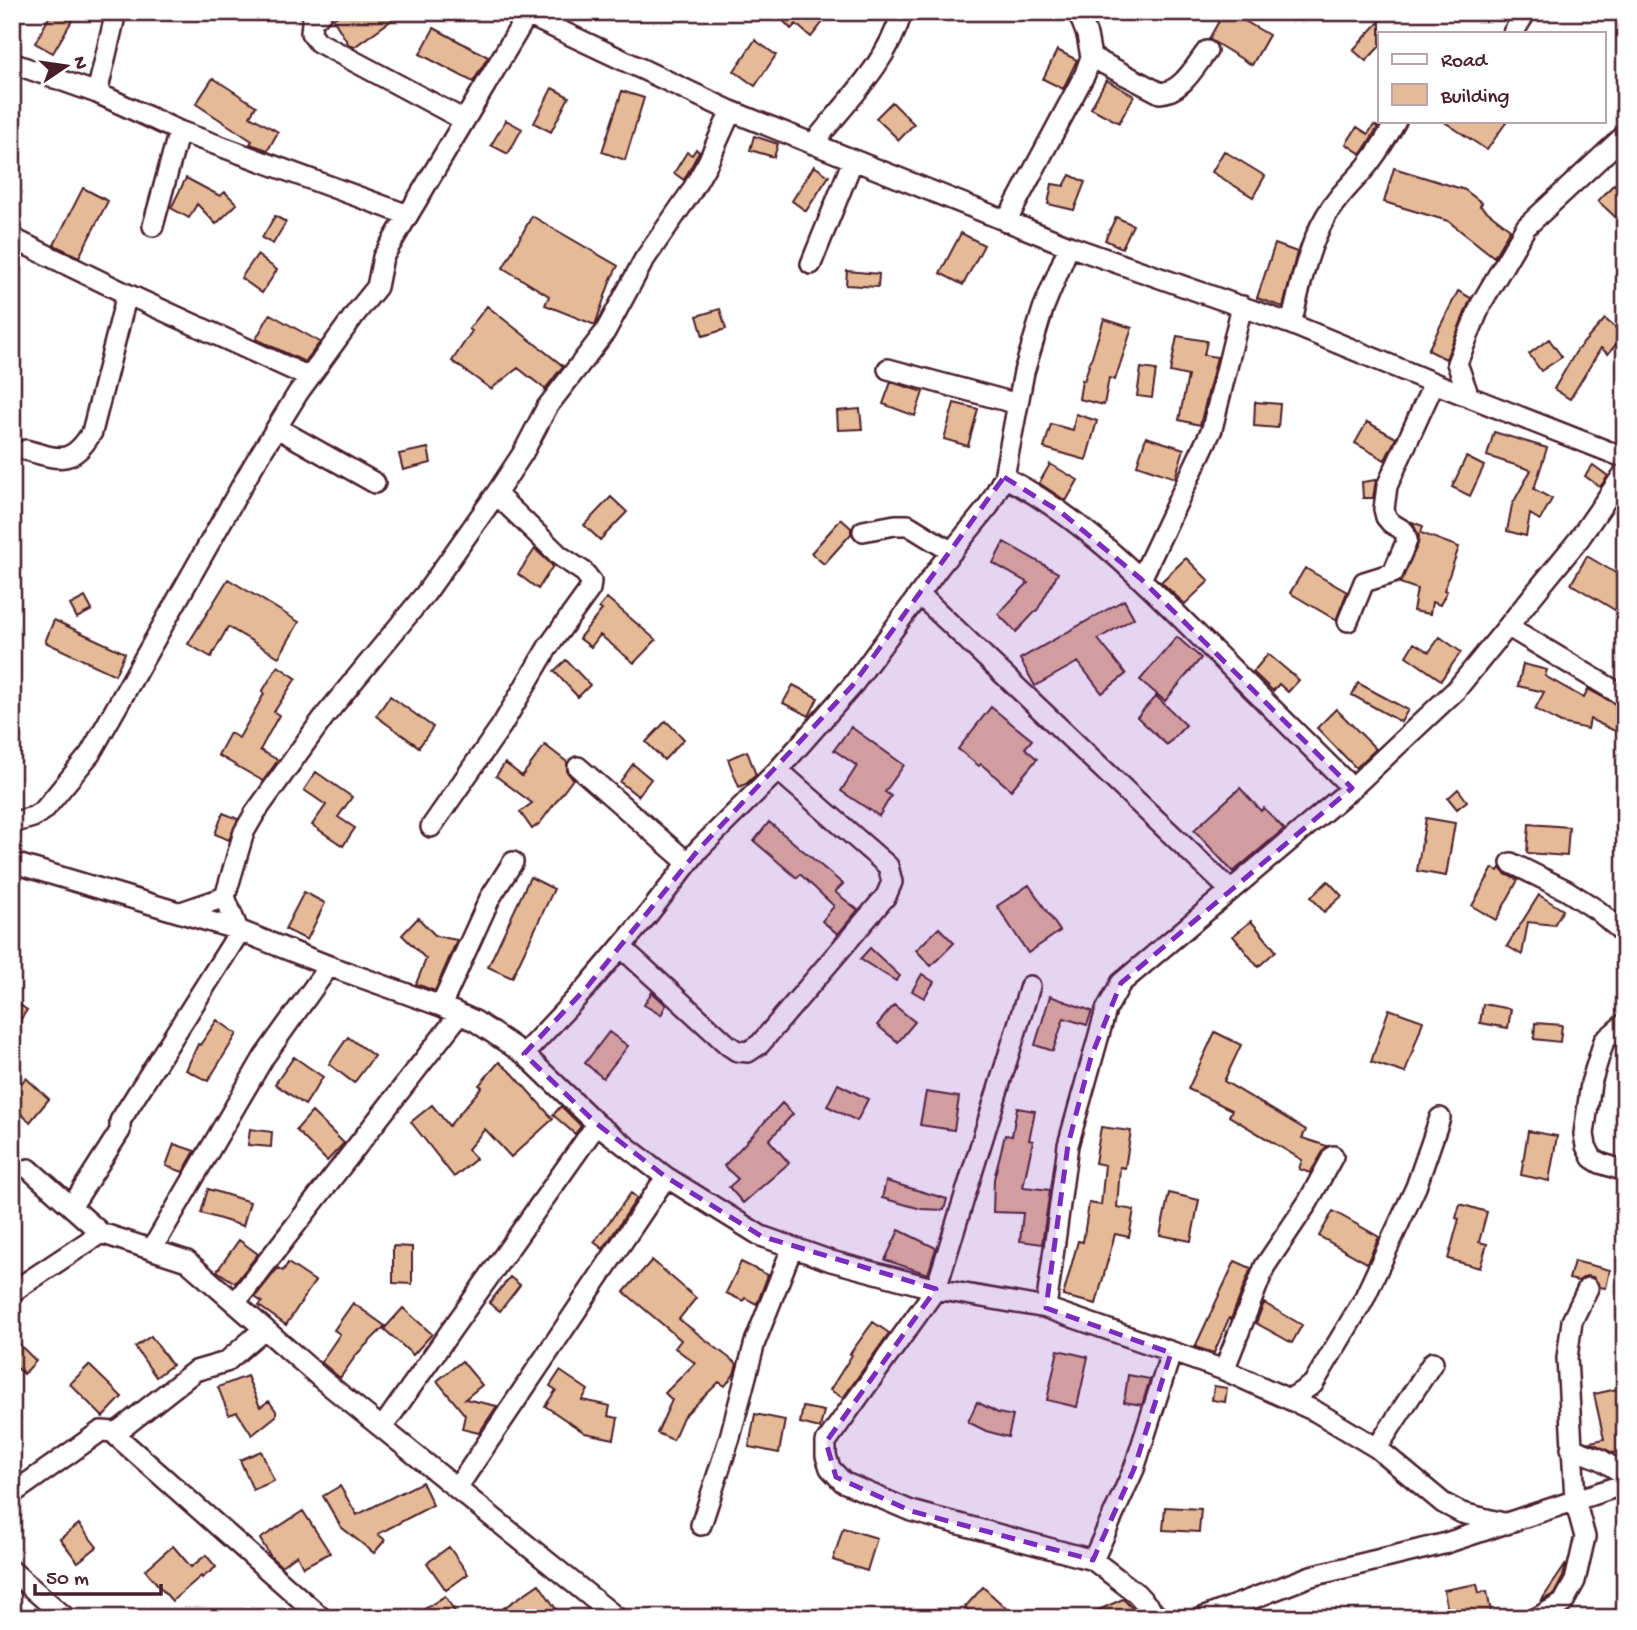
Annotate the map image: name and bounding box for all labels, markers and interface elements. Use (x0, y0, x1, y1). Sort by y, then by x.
north arrow (32, 32, 102, 102)
legend (1378, 32, 1606, 122)
text: Road (1441, 50, 1489, 75)
text: N (67, 54, 92, 72)
text: Building (1440, 86, 1510, 111)
scale bar (35, 1553, 161, 1597)
text: 50 m (46, 1568, 89, 1593)

